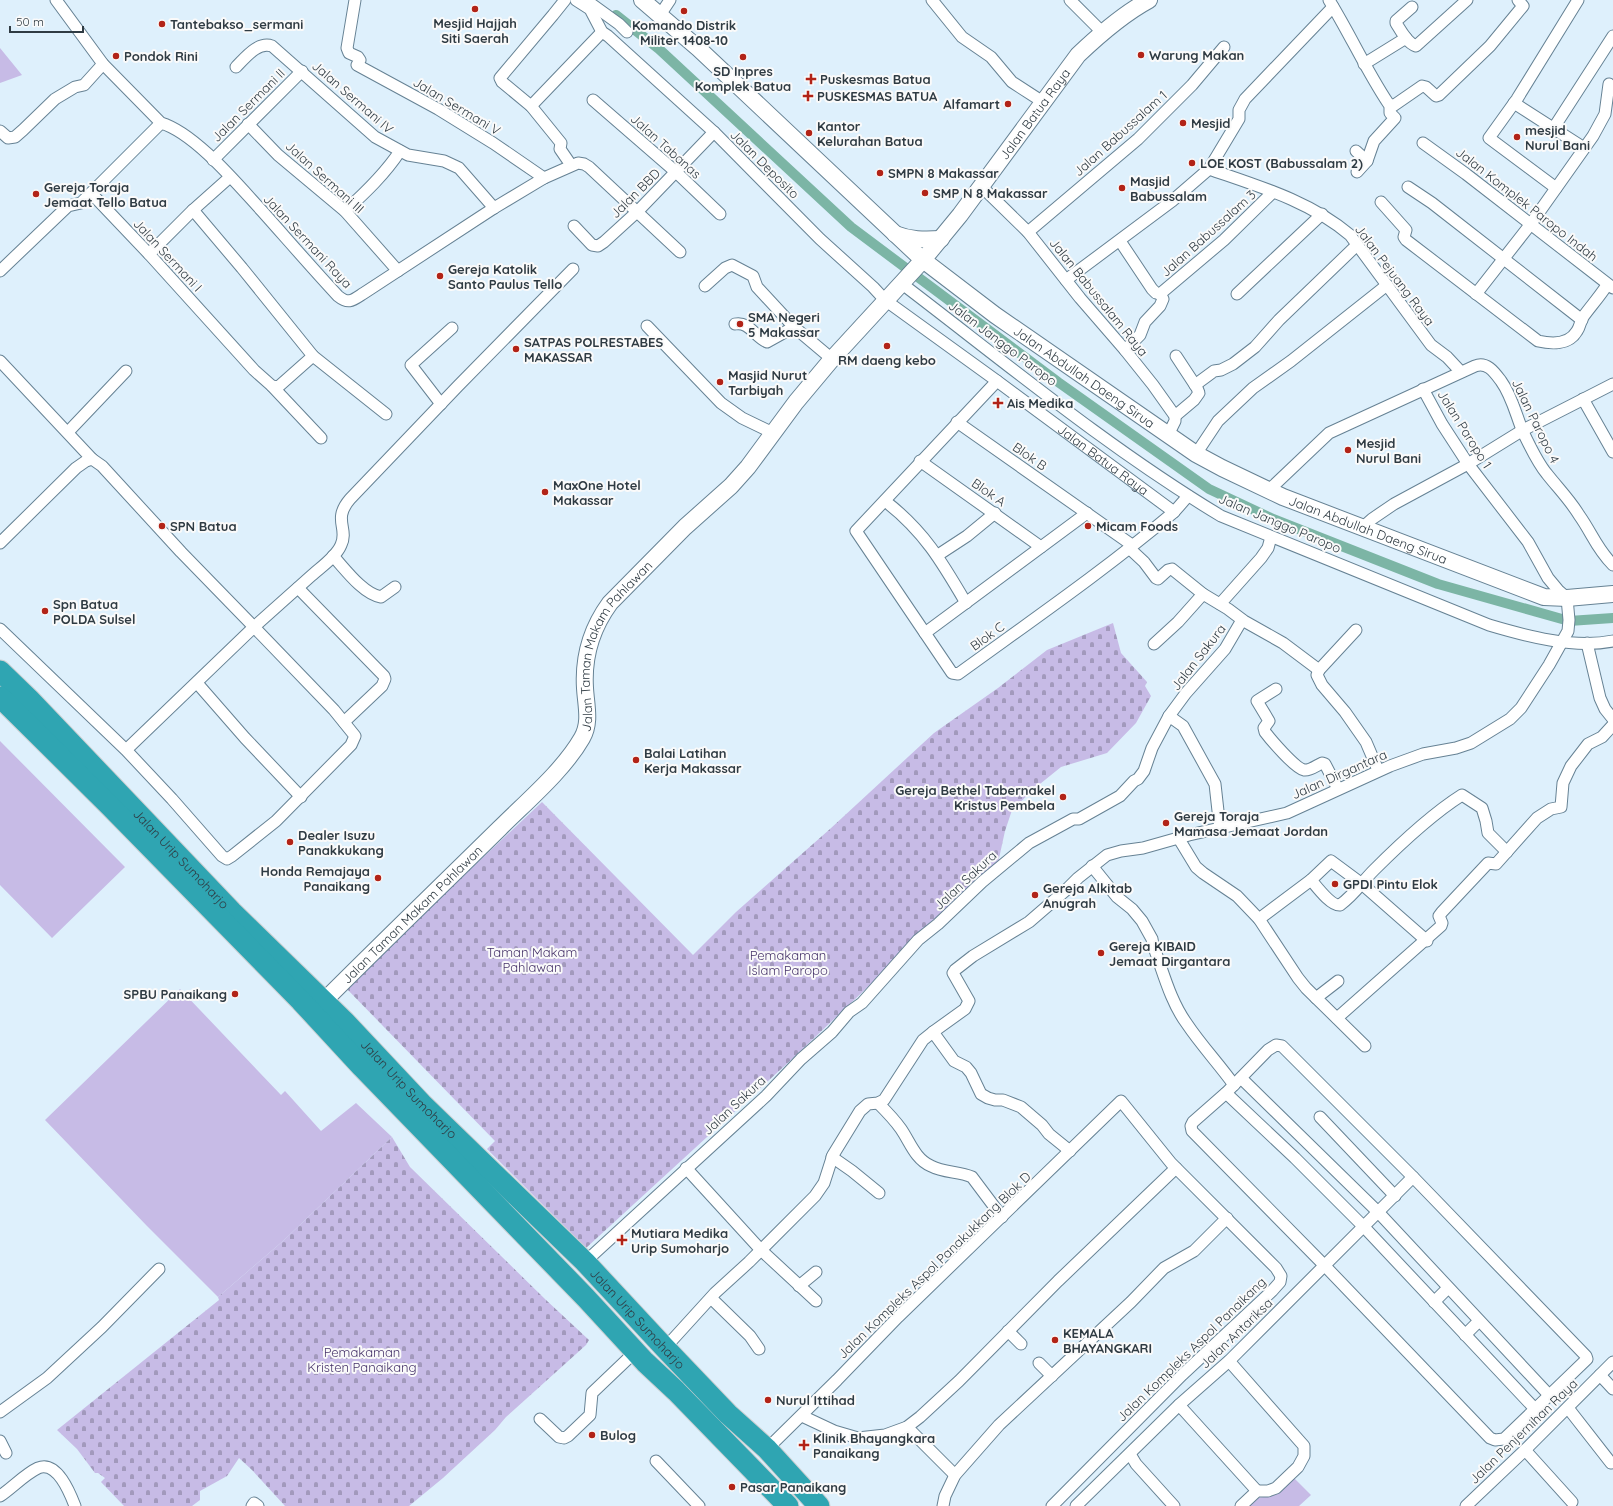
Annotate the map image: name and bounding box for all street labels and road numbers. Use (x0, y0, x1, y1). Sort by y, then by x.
street label: Jalan Sermani IV (309, 57, 397, 137)
street label: Jalan Sermani II (208, 65, 288, 145)
street label: Jalan Batua Raya (996, 65, 1073, 162)
street label: Jalan Sermani V (410, 74, 504, 139)
street label: Jalan Babussalam 1 (1070, 87, 1170, 179)
street label: Jalan Tabanas (628, 110, 704, 182)
street label: Jalan Deposito (727, 126, 803, 202)
street label: Jalan Sermani III (282, 138, 368, 216)
street label: Jalan Komplek Paropo Indah (1453, 144, 1601, 264)
street label: Jalan BBD (607, 165, 663, 221)
street label: Jalan Babussalam 3 (1157, 186, 1259, 280)
street label: Jalan Sermani Raya (260, 191, 356, 291)
street label: Jalan Sermani I (130, 215, 206, 295)
street label: Jalan Pejuang Raya (1352, 221, 1438, 329)
street label: Jalan Babussalam Raya (1046, 235, 1152, 359)
street label: Jalan Janggo Paropo (946, 297, 1060, 389)
street label: Jalan Abdullah Daeng Sirua (1011, 322, 1158, 431)
street label: Jalan Paropo 4 (1509, 376, 1563, 466)
street label: Jalan Paropo 1 (1435, 387, 1495, 471)
street label: Jalan Batua Raya (1055, 421, 1152, 498)
street label: Blok B (1010, 439, 1050, 473)
street label: Blok A (969, 475, 1010, 510)
street label: Jalan Janggo Paropo (1216, 490, 1344, 556)
street label: Jalan Abdullah Daeng Sirua (1287, 492, 1449, 567)
street label: Jalan Taman Makam Pahlawan (577, 557, 655, 733)
street label: Blok C (967, 618, 1008, 654)
street label: Jalan Sakura (1167, 621, 1229, 693)
street label: Jalan Dirgantara (1289, 746, 1389, 802)
street label: Jalan Urip Sumoharjo (130, 806, 233, 912)
street label: Jalan Taman Makam Pahlawan (339, 842, 486, 987)
street label: Jalan Sakura (930, 847, 1000, 913)
street label: Jalan Urip Sumoharjo (358, 1036, 461, 1142)
street label: Jalan Sakura (699, 1072, 769, 1138)
street label: Jalan Kompleks Aspol Panakukkang Blok D (834, 1168, 1034, 1362)
street label: Jalan Urip Sumoharjo (587, 1265, 689, 1372)
street label: Jalan Kompleks Aspol Panaikang (1113, 1273, 1269, 1425)
street label: Jalan Antariksa (1197, 1295, 1275, 1371)
street label: Jalan Penjernihan Raya (1466, 1375, 1580, 1487)

